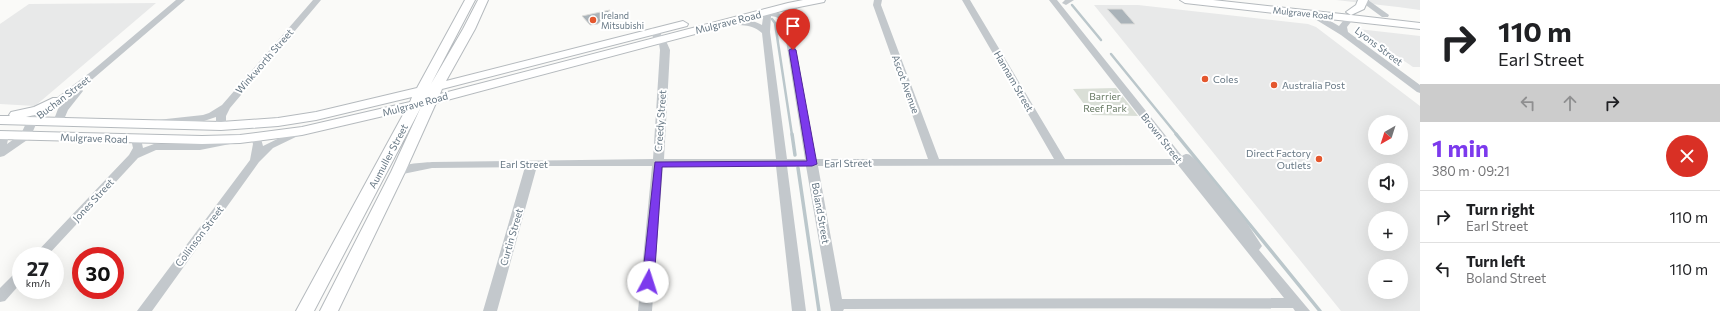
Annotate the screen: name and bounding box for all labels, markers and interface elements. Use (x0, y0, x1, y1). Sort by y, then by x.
street label: Mulgrave Road (1272, 4, 1334, 22)
street label: Mulgrave Road (694, 8, 762, 36)
pin (776, 9, 810, 50)
place label: Ireland Mitsubishi (601, 10, 644, 31)
text: 110 m (1498, 14, 1572, 48)
marker: Ireland Mitsubishi (588, 15, 598, 25)
icon: arrive (782, 15, 804, 37)
icon: right (1432, 16, 1484, 68)
street label: Lyons Street (1353, 24, 1405, 68)
street label: Winkworth Street (233, 26, 295, 96)
street label: Hannam Street (992, 48, 1036, 114)
text: Earl Street (1498, 48, 1584, 70)
street label: Ascot Avenue (890, 53, 922, 115)
street label: Buchan Street (34, 73, 92, 121)
place label: Coles (1213, 73, 1239, 85)
marker: Coles (1200, 74, 1210, 84)
place label: Australia Post (1282, 79, 1345, 91)
marker: Australia Post (1269, 80, 1279, 90)
street label: Mulgrave Road (381, 89, 449, 119)
street label: Creedy Street (652, 89, 668, 153)
park label: Barrier Reef Park (1083, 90, 1127, 114)
icon: left (1517, 92, 1539, 114)
icon: ahead (1559, 92, 1581, 114)
icon: right (1601, 92, 1623, 114)
street label: Brown Street (1139, 111, 1185, 165)
north arrow (1368, 115, 1408, 155)
map controls (1368, 115, 1408, 299)
street label: Aumuller Street (366, 122, 410, 190)
street label: Mulgrave Road (60, 131, 128, 145)
text: 1 min (1432, 133, 1489, 162)
button: close (1666, 135, 1708, 177)
place label: Direct Factory Outlets (1246, 147, 1311, 171)
marker: Direct Factory Outlets (1314, 154, 1324, 164)
street label: Earl Street (824, 157, 872, 169)
street label: Earl Street (500, 158, 548, 170)
button: sound (1368, 163, 1408, 203)
text: 380 m · 09:21 (1432, 163, 1510, 179)
street label: Jones Street (70, 176, 116, 224)
street label: Boland Street (810, 181, 832, 245)
text: Turn right (1466, 200, 1535, 218)
street label: Collinson Street (172, 203, 226, 269)
icon: right (1432, 206, 1454, 228)
street label: Curtin Street (497, 207, 525, 267)
text: 110 m (1669, 208, 1708, 226)
button: + (1368, 211, 1408, 251)
text: Earl Street (1466, 218, 1528, 234)
speed limit sign: 30 (72, 247, 124, 299)
text: Turn left (1466, 252, 1525, 270)
text: 27 (27, 256, 49, 280)
icon: left (1432, 258, 1454, 280)
button: − (1368, 259, 1408, 299)
text: 110 m (1669, 260, 1708, 278)
position arrow (627, 261, 669, 303)
text: Boland Street (1466, 270, 1546, 286)
text: km/h (26, 277, 50, 289)

